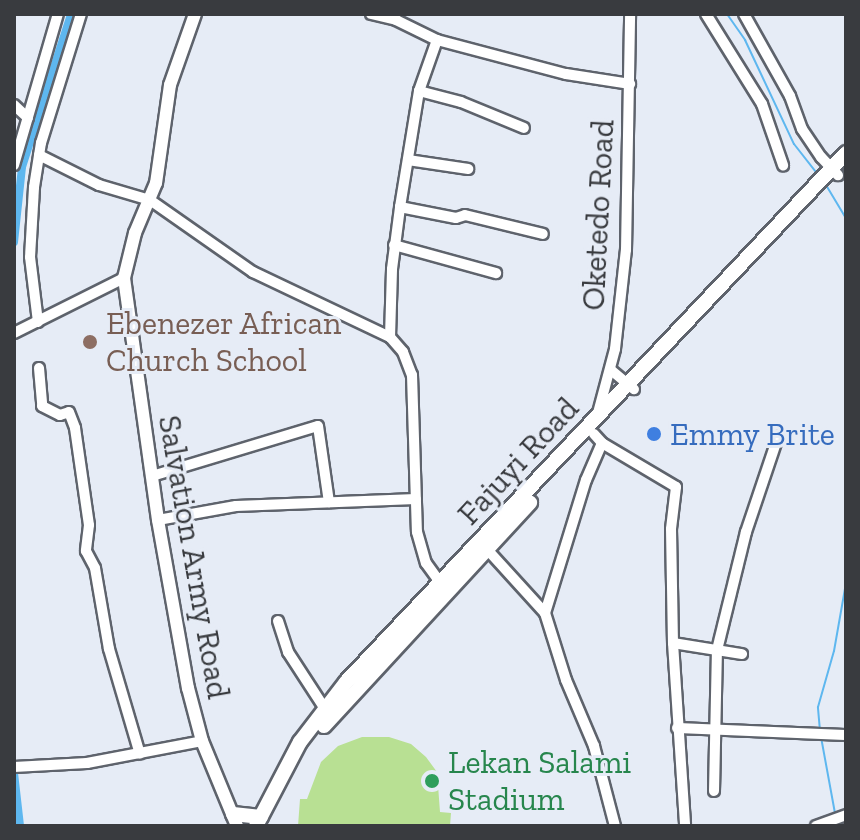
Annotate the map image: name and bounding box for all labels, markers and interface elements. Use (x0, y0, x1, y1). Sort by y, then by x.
street label: Oketedo Road (574, 119, 622, 311)
place label: Ebenezer African Church School (106, 305, 343, 380)
marker: Ebenezer African Church School (81, 333, 99, 351)
street label: Fajuyi Road (449, 389, 587, 533)
street label: Salvation Army Road (150, 412, 238, 702)
place label: Emmy Brite (670, 415, 836, 453)
marker: Emmy Brite (645, 425, 663, 443)
place label: Lekan Salami Stadium (448, 744, 631, 819)
marker: Lekan Salami Stadium (423, 772, 441, 790)

